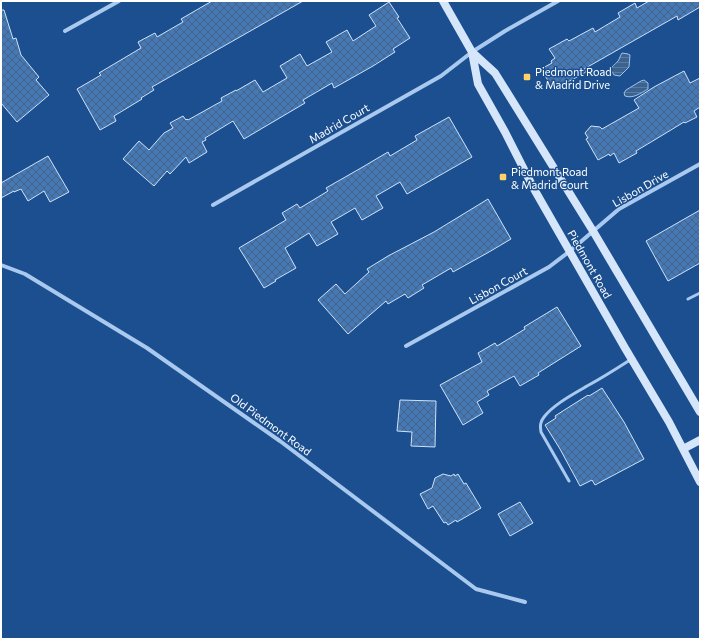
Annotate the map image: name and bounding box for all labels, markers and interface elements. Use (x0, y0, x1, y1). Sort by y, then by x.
place label: Piedmont Road & Madrid Drive (535, 65, 612, 91)
marker: Piedmont Road & Madrid Drive (522, 72, 532, 82)
street label: Madrid Court (307, 100, 372, 145)
place label: Piedmont Road & Madrid Court (511, 165, 589, 191)
street label: Lisbon Drive (610, 167, 670, 209)
marker: Piedmont Road & Madrid Court (498, 172, 508, 182)
street label: Piedmont Road (565, 228, 615, 300)
street label: Lisbon Court (467, 263, 530, 306)
street label: Old Piedmont Road (228, 390, 314, 458)

